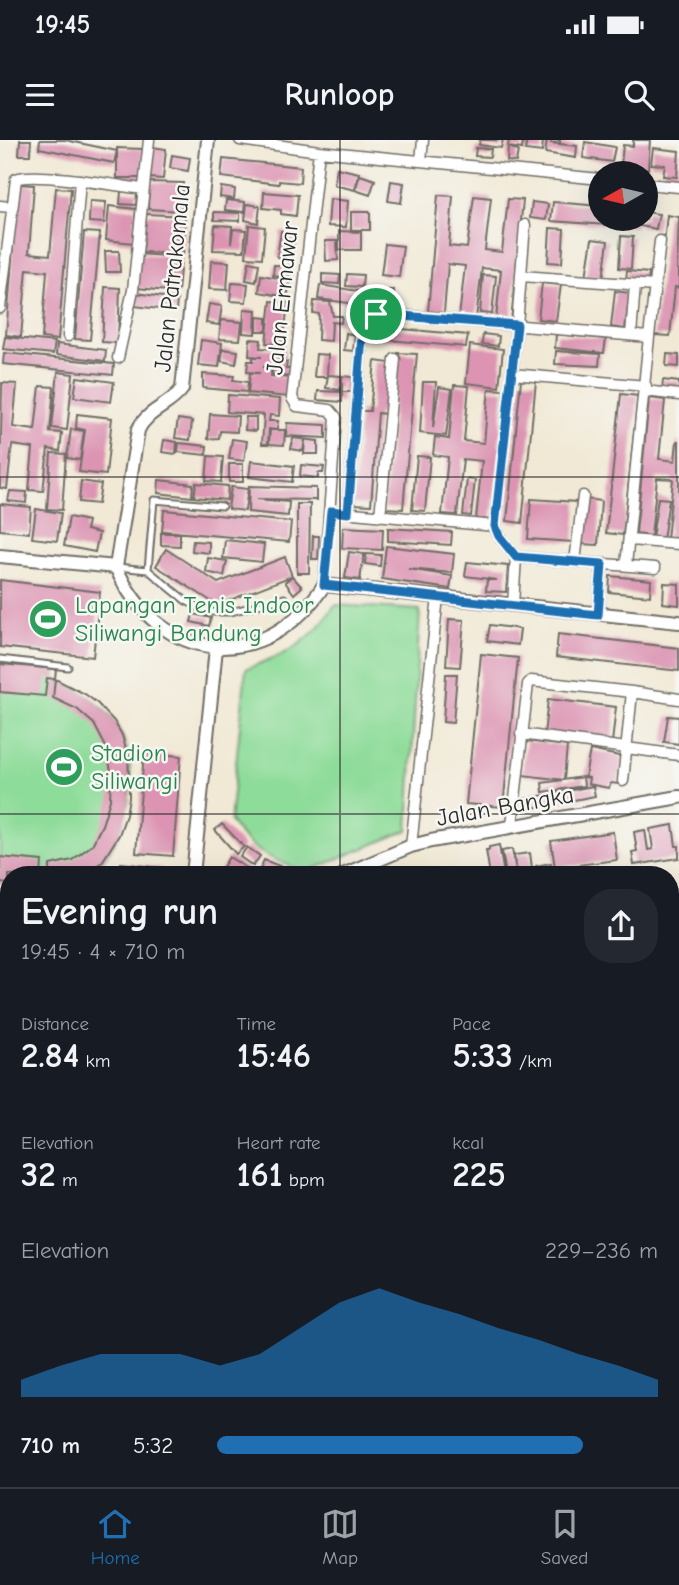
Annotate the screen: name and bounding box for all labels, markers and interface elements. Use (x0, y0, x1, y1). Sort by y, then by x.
text: 19:45 (35, 10, 90, 40)
icon: menu (21, 76, 59, 114)
text: Runloop (285, 76, 394, 113)
icon: search (620, 76, 658, 114)
north arrow (588, 161, 658, 231)
map controls (588, 161, 658, 231)
street label: Jalan Patrakomala (148, 182, 196, 374)
street label: Jalan Ermawar (260, 219, 304, 376)
pin (346, 284, 406, 344)
icon: arrive (357, 295, 395, 333)
place label: Lapangan Tenis Indoor Siliwangi Bandung (75, 591, 314, 647)
sports icon: Lapangan Tenis Indoor Siliwangi Bandung (27, 598, 69, 640)
place label: Stadion Siliwangi (91, 739, 178, 795)
sports icon: Stadion Siliwangi (43, 746, 85, 788)
street label: Jalan Bangka (434, 780, 576, 832)
button: share (584, 889, 658, 963)
text: Evening run (21, 890, 218, 934)
text: 19:45 · 4 × 710 m (21, 938, 185, 965)
text: Distance (21, 1013, 89, 1035)
text: Time (237, 1013, 276, 1035)
text: Pace (452, 1013, 491, 1035)
text: 2.84 (21, 1035, 79, 1076)
text: 15:46 (237, 1035, 311, 1076)
text: 5:33 (452, 1035, 513, 1076)
text: km (79, 1050, 110, 1072)
text: /km (513, 1050, 552, 1072)
text: Elevation (21, 1132, 94, 1154)
text: Heart rate (237, 1132, 320, 1154)
text: kcal (452, 1132, 484, 1154)
text: 32 (21, 1154, 56, 1195)
text: 161 (237, 1154, 282, 1195)
text: 225 (452, 1154, 506, 1195)
text: m (56, 1169, 78, 1191)
text: bpm (282, 1169, 325, 1191)
text: Elevation (21, 1237, 109, 1264)
text: 229–236 m (545, 1237, 658, 1264)
text: 710 m (21, 1432, 80, 1459)
text: 5:32 (133, 1432, 173, 1459)
tab: Home (91, 1505, 140, 1569)
tab: Map (321, 1505, 359, 1569)
tab: Saved (541, 1505, 588, 1569)

